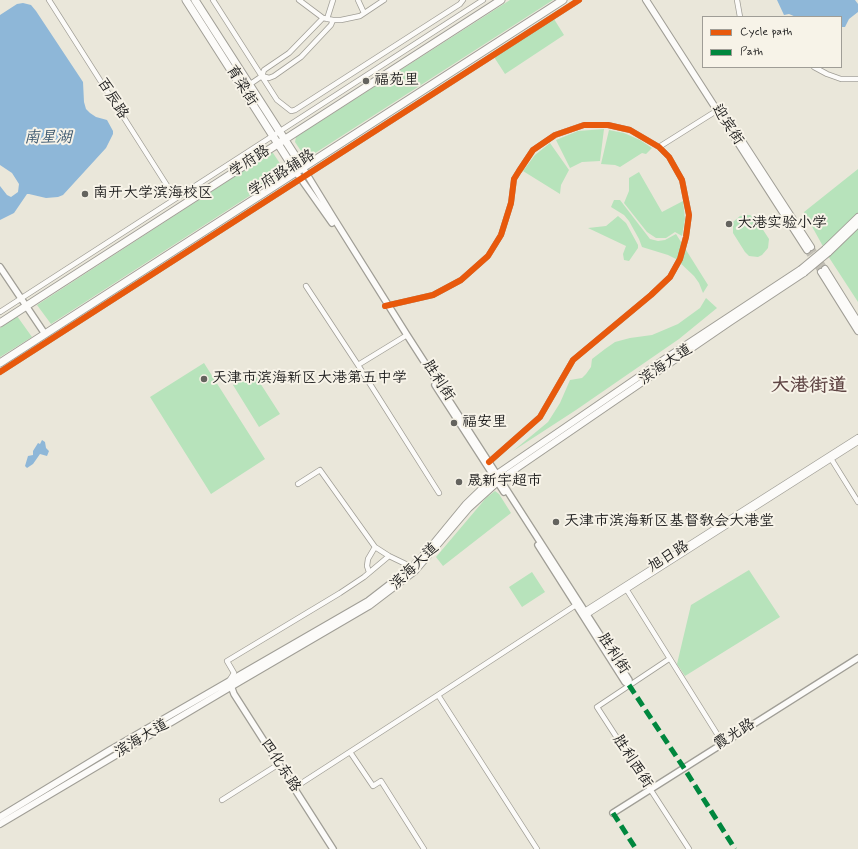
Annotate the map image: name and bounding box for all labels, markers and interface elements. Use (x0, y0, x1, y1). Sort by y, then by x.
legend (702, 16, 842, 68)
text: Cycle path (740, 24, 792, 40)
text: Path (740, 44, 763, 60)
street label: 育梁街 (221, 62, 261, 110)
place label: 福苑里 (374, 72, 419, 90)
street label: 百辰路 (92, 75, 132, 123)
marker: 福苑里 (361, 76, 371, 86)
street label: 迎宾街 (707, 101, 747, 149)
water label: 南星湖 (24, 129, 72, 149)
street label: 学府路 (226, 142, 274, 182)
street label: 学府路辅路 (245, 146, 319, 202)
place label: 南开大学滨海校区 (93, 185, 213, 203)
marker: 南开大学滨海校区 (80, 189, 90, 199)
place label: 大港实验小学 (737, 215, 827, 233)
marker: 大港实验小学 (724, 219, 734, 229)
street label: 滨海大道 (636, 341, 696, 389)
street label: 胜利街 (418, 357, 458, 405)
place label: 天津市滨海新区大港第五中学 (212, 370, 407, 388)
marker: 天津市滨海新区大港第五中学 (199, 374, 209, 384)
district label: 大港街道 (771, 376, 847, 398)
place label: 福安里 (462, 414, 507, 432)
marker: 福安里 (449, 418, 459, 428)
place label: 晟新宇超市 (467, 473, 542, 491)
marker: 晟新宇超市 (454, 477, 464, 487)
place label: 天津市滨海新区基督教会大港堂 (564, 513, 774, 531)
marker: 天津市滨海新区基督教会大港堂 (551, 517, 561, 527)
street label: 旭日路 (645, 537, 693, 577)
street label: 滨海大道 (387, 540, 443, 594)
street label: 胜利街 (593, 630, 633, 678)
street label: 霞光路 (711, 715, 759, 755)
street label: 滨海大道 (112, 716, 172, 762)
street label: 胜利西街 (608, 732, 656, 792)
street label: 四化东路 (256, 736, 304, 796)

